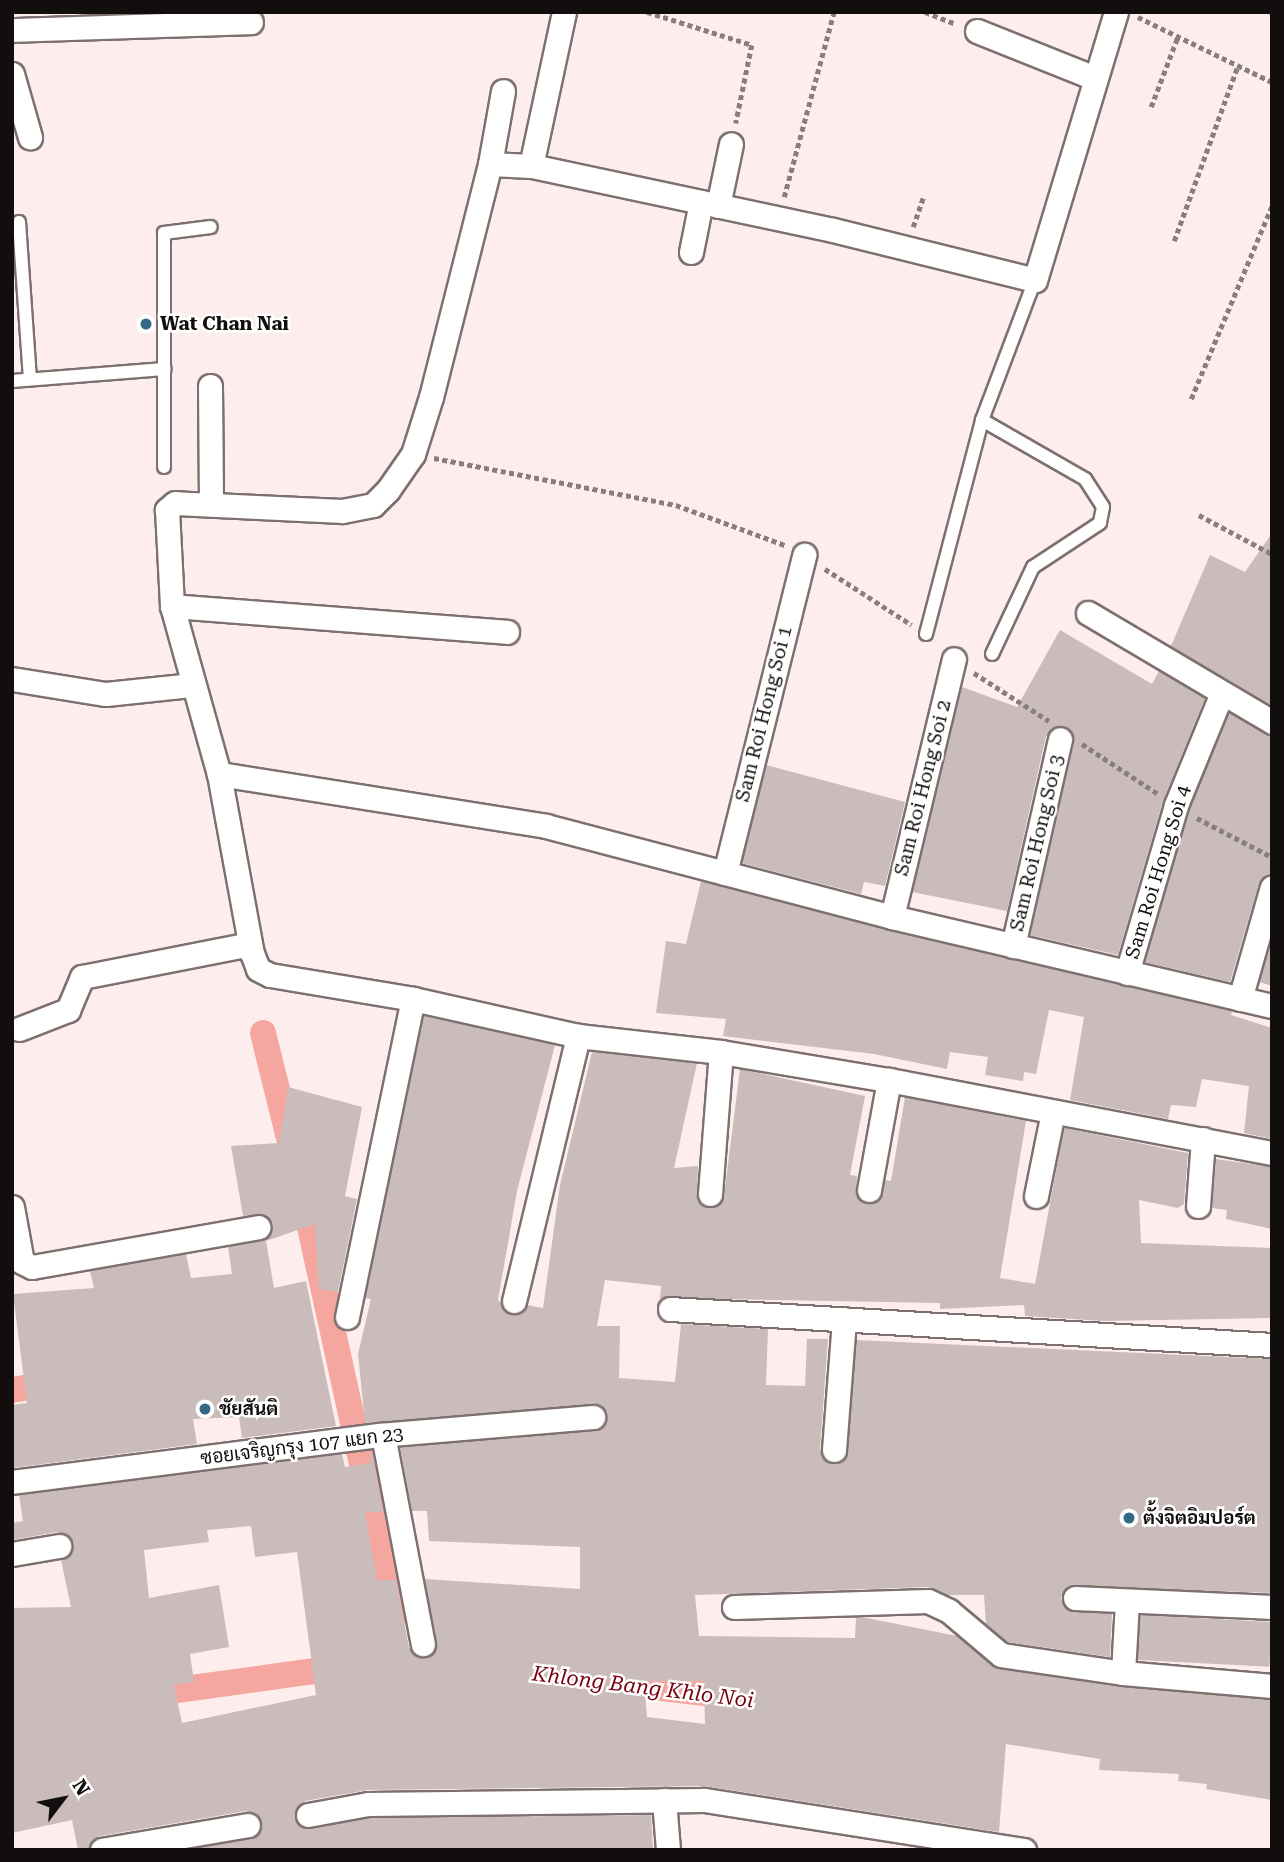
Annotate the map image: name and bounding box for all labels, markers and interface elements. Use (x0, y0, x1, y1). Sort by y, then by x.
place label: Wat Chan Nai (160, 313, 289, 335)
marker: Wat Chan Nai (138, 316, 154, 332)
street label: Sam Roi Hong Soi 1 (731, 624, 797, 804)
street label: Sam Roi Hong Soi 2 (890, 698, 956, 878)
street label: Sam Roi Hong Soi 3 (1006, 753, 1068, 933)
street label: Sam Roi Hong Soi 4 (1121, 782, 1195, 962)
place label: ชัยสันติ (219, 1398, 278, 1420)
marker: ชัยสันติ (197, 1401, 213, 1417)
street label: ซอยเจริญกรุง 107 แยก 23 (199, 1422, 405, 1470)
place label: ตั้งจิตอิมปอร์ต (1143, 1507, 1256, 1529)
marker: ตั้งจิตอิมปอร์ต (1121, 1510, 1137, 1526)
water label: Khlong Bang Khlo Noi (531, 1661, 755, 1713)
north arrow (28, 1764, 98, 1834)
text: N (68, 1775, 95, 1800)

